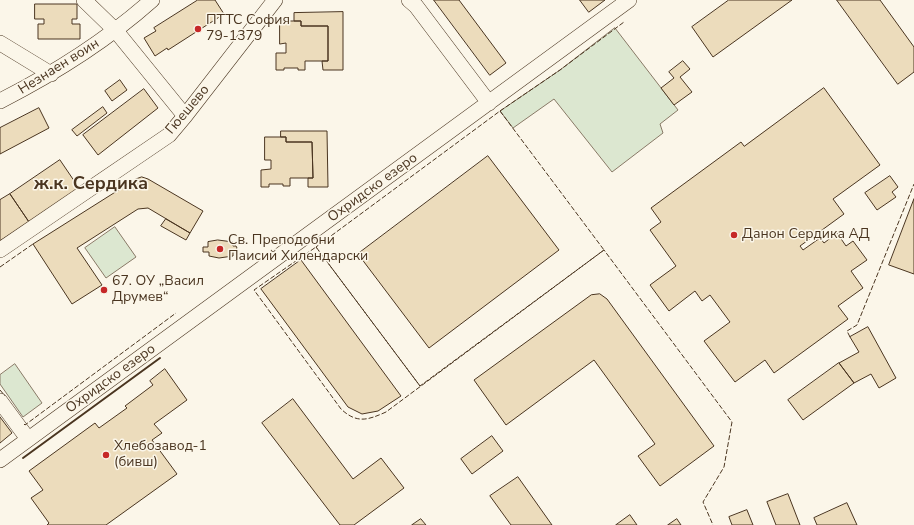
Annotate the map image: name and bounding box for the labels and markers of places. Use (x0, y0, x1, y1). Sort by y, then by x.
place label: ПТТС София 79-1379 (206, 13, 290, 46)
marker: ПТТС София 79-1379 (193, 24, 203, 34)
place label: Данон Сердика АД (742, 227, 870, 243)
marker: Данон Сердика АД (729, 230, 739, 240)
place label: Св. Преподобни Паисий Хилендарски (228, 233, 368, 266)
marker: Св. Преподобни Паисий Хилендарски (215, 244, 225, 254)
place label: 67. ОУ „Васил Друмев“ (112, 274, 204, 306)
marker: 67. ОУ „Васил Друмев“ (99, 285, 109, 295)
place label: Хлебозавод-1 (бивш) (114, 439, 207, 472)
marker: Хлебозавод-1 (бивш) (101, 450, 111, 460)

